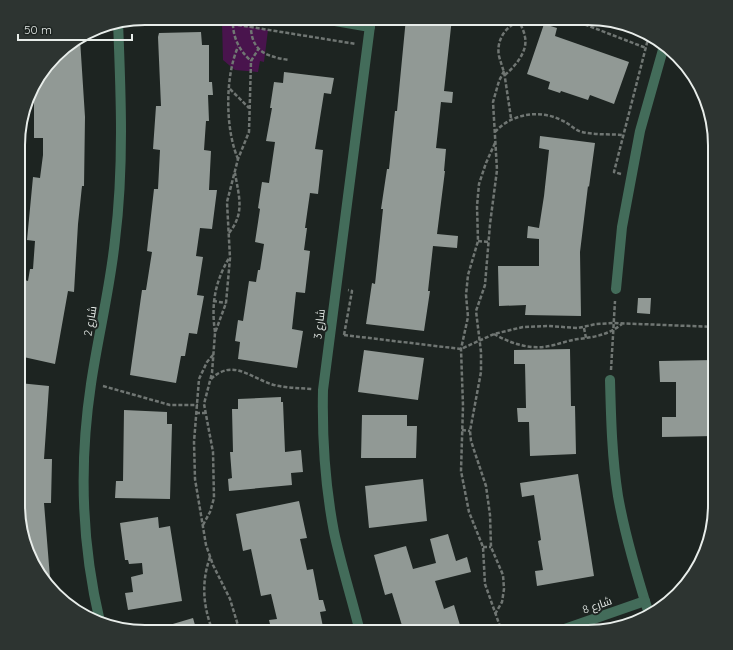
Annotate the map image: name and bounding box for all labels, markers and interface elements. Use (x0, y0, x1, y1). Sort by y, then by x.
scale bar (18, 16, 132, 42)
text: 50 m (24, 22, 52, 37)
street label: شارع 2 (80, 305, 101, 337)
street label: شارع 3 (310, 308, 329, 340)
street label: شارع 8 (580, 593, 614, 617)

